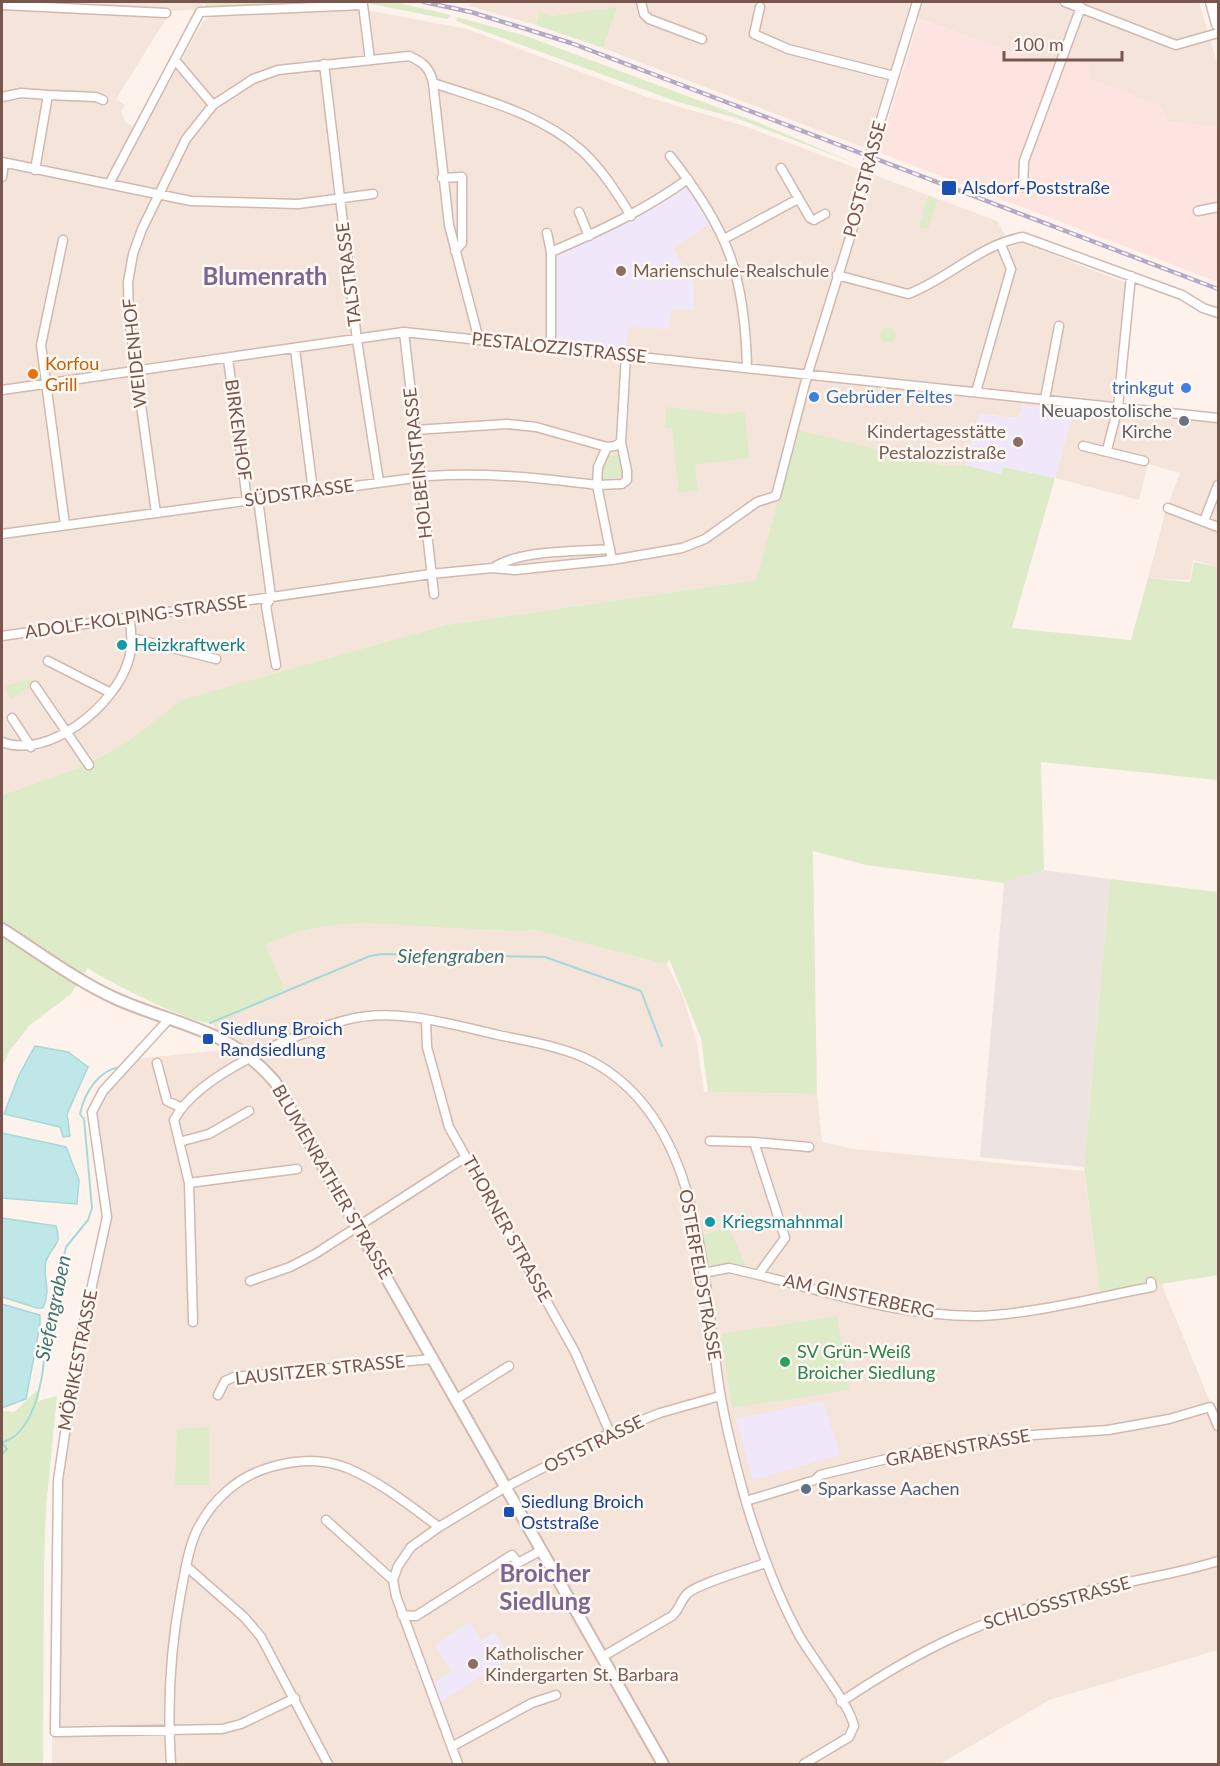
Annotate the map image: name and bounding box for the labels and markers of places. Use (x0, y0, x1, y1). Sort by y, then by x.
place label: Alsdorf-Poststraße (962, 176, 1110, 198)
marker: Alsdorf-Poststraße (940, 179, 958, 197)
place label: Marienschule-Realschule (633, 259, 829, 281)
marker: Marienschule-Realschule (614, 264, 628, 278)
place label: Korfou Grill (45, 352, 99, 395)
marker: Korfou Grill (26, 367, 40, 381)
place label: trinkgut (1112, 376, 1175, 398)
marker: trinkgut (1179, 381, 1193, 395)
place label: Gebrüder Feltes (826, 385, 953, 407)
marker: Gebrüder Feltes (807, 390, 821, 404)
place label: Neuapostolische Kirche (1041, 399, 1172, 442)
marker: Neuapostolische Kirche (1177, 414, 1191, 428)
place label: Kindertagesstätte Pestalozzistraße (867, 420, 1006, 463)
marker: Kindertagesstätte Pestalozzistraße (1011, 435, 1025, 449)
place label: Heizkraftwerk (134, 633, 246, 655)
marker: Heizkraftwerk (115, 638, 129, 652)
place label: Siedlung Broich Randsiedlung (220, 1017, 343, 1060)
marker: Siedlung Broich Randsiedlung (201, 1032, 215, 1046)
place label: Kriegsmahnmal (722, 1210, 843, 1232)
marker: Kriegsmahnmal (703, 1215, 717, 1229)
place label: SV Grün-Weiß Broicher Siedlung (797, 1340, 935, 1383)
marker: SV Grün-Weiß Broicher Siedlung (778, 1355, 792, 1369)
place label: Sparkasse Aachen (818, 1477, 960, 1499)
marker: Sparkasse Aachen (799, 1482, 813, 1496)
place label: Siedlung Broich Oststraße (521, 1490, 644, 1533)
marker: Siedlung Broich Oststraße (502, 1505, 516, 1519)
place label: Katholischer Kindergarten St. Barbara (485, 1642, 679, 1685)
marker: Katholischer Kindergarten St. Barbara (466, 1657, 480, 1671)

